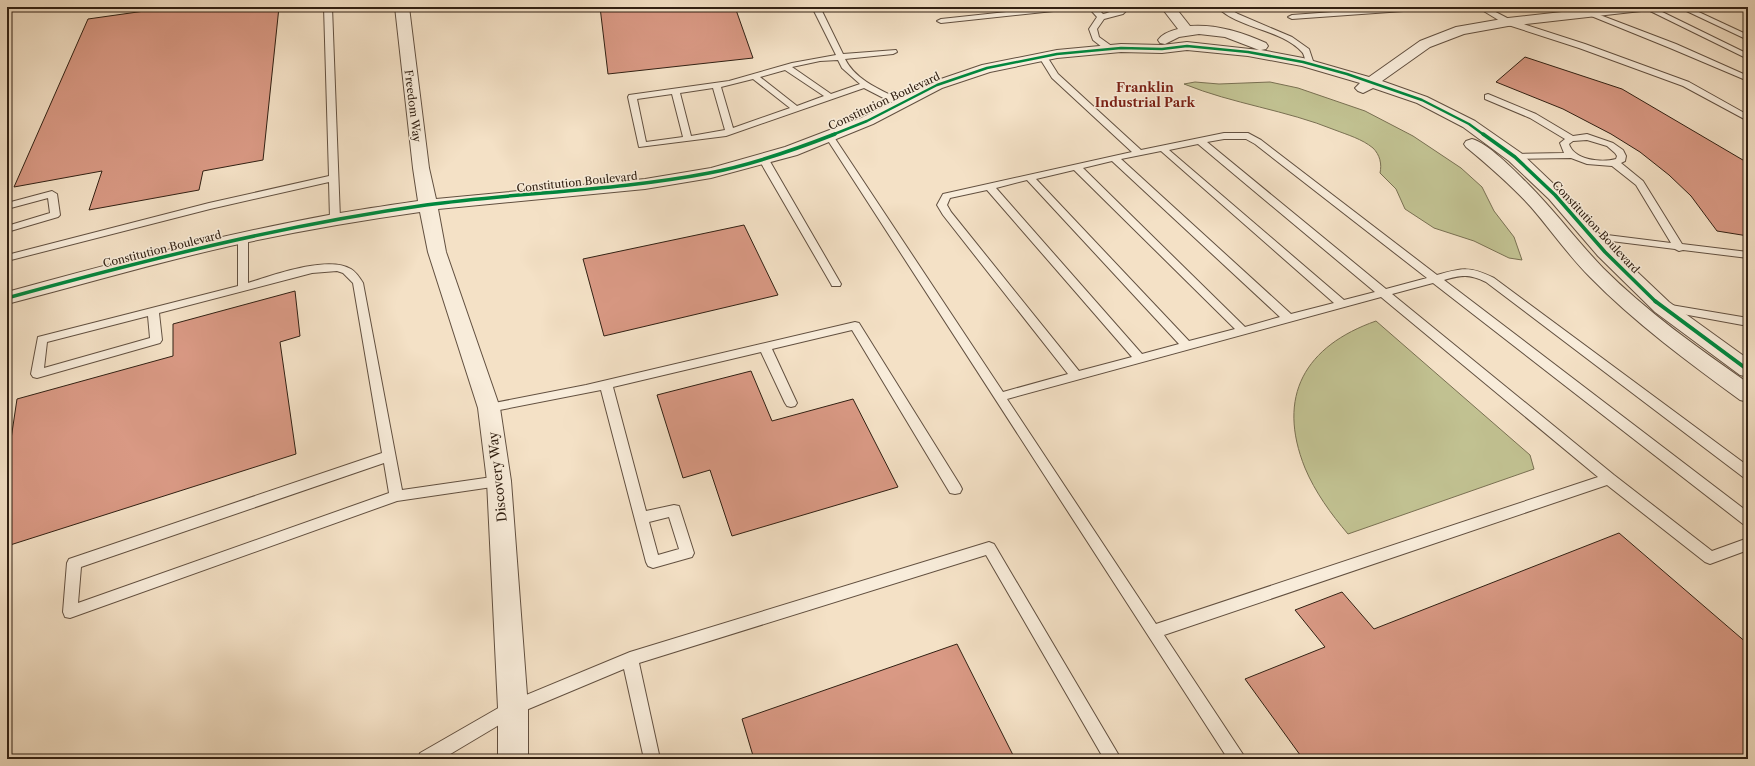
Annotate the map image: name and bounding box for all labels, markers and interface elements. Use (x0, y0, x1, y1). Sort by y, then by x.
street label: Freedom Way (402, 69, 424, 144)
street label: Constitution Boulevard (826, 69, 942, 133)
district label: Franklin Industrial Park (1095, 79, 1196, 110)
street label: Constitution Boulevard (516, 169, 638, 195)
street label: Constitution Boulevard (1549, 178, 1643, 276)
street label: Constitution Boulevard (101, 227, 223, 271)
street label: Discovery Way (484, 430, 510, 523)

